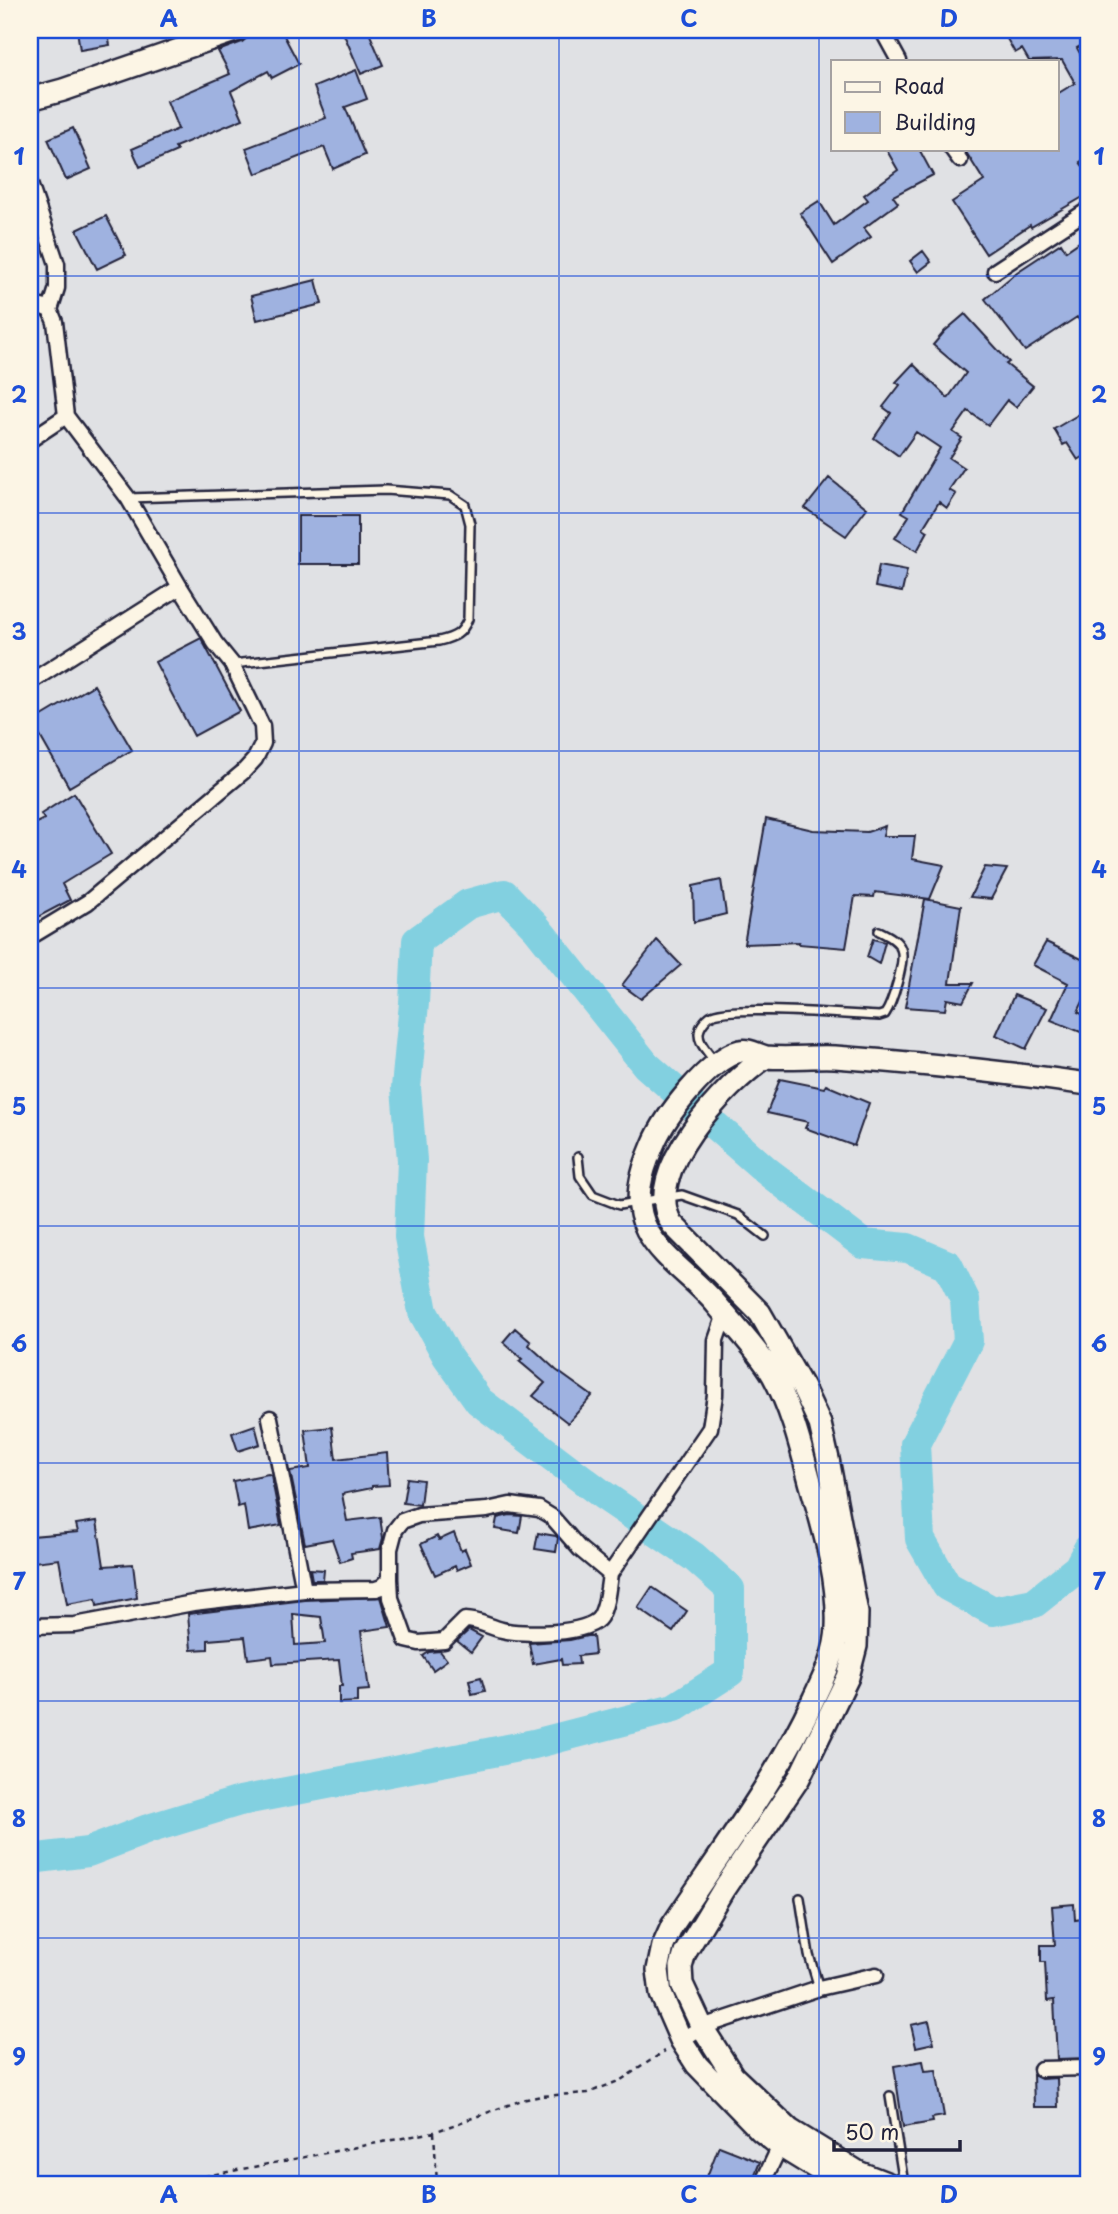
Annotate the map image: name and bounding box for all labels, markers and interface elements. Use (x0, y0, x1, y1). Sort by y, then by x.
text: A (160, 0, 178, 35)
text: B (421, 0, 437, 35)
text: C (680, 0, 698, 35)
text: D (940, 0, 958, 35)
legend (831, 60, 1058, 150)
text: Road (894, 69, 945, 101)
text: Building (894, 105, 976, 137)
text: 1 (14, 138, 25, 173)
text: 1 (1094, 138, 1105, 173)
text: 2 (11, 376, 27, 411)
text: 2 (1091, 376, 1107, 411)
text: 3 (11, 613, 27, 648)
text: 3 (1091, 613, 1107, 648)
text: 4 (11, 851, 27, 886)
text: 4 (1091, 851, 1107, 886)
text: 5 (12, 1088, 26, 1123)
text: 5 (1092, 1088, 1106, 1123)
text: 6 (11, 1325, 27, 1360)
text: 6 (1091, 1325, 1107, 1360)
text: 7 (12, 1563, 26, 1598)
text: 7 (1092, 1563, 1106, 1598)
text: 8 (12, 1800, 26, 1835)
text: 8 (1092, 1800, 1106, 1835)
text: 9 (12, 2038, 26, 2073)
text: 9 (1092, 2038, 1106, 2073)
scale bar (834, 2109, 960, 2153)
text: 50 m (845, 2115, 899, 2147)
text: A (160, 2176, 178, 2211)
text: B (421, 2176, 437, 2211)
text: C (680, 2176, 698, 2211)
text: D (940, 2176, 958, 2211)

